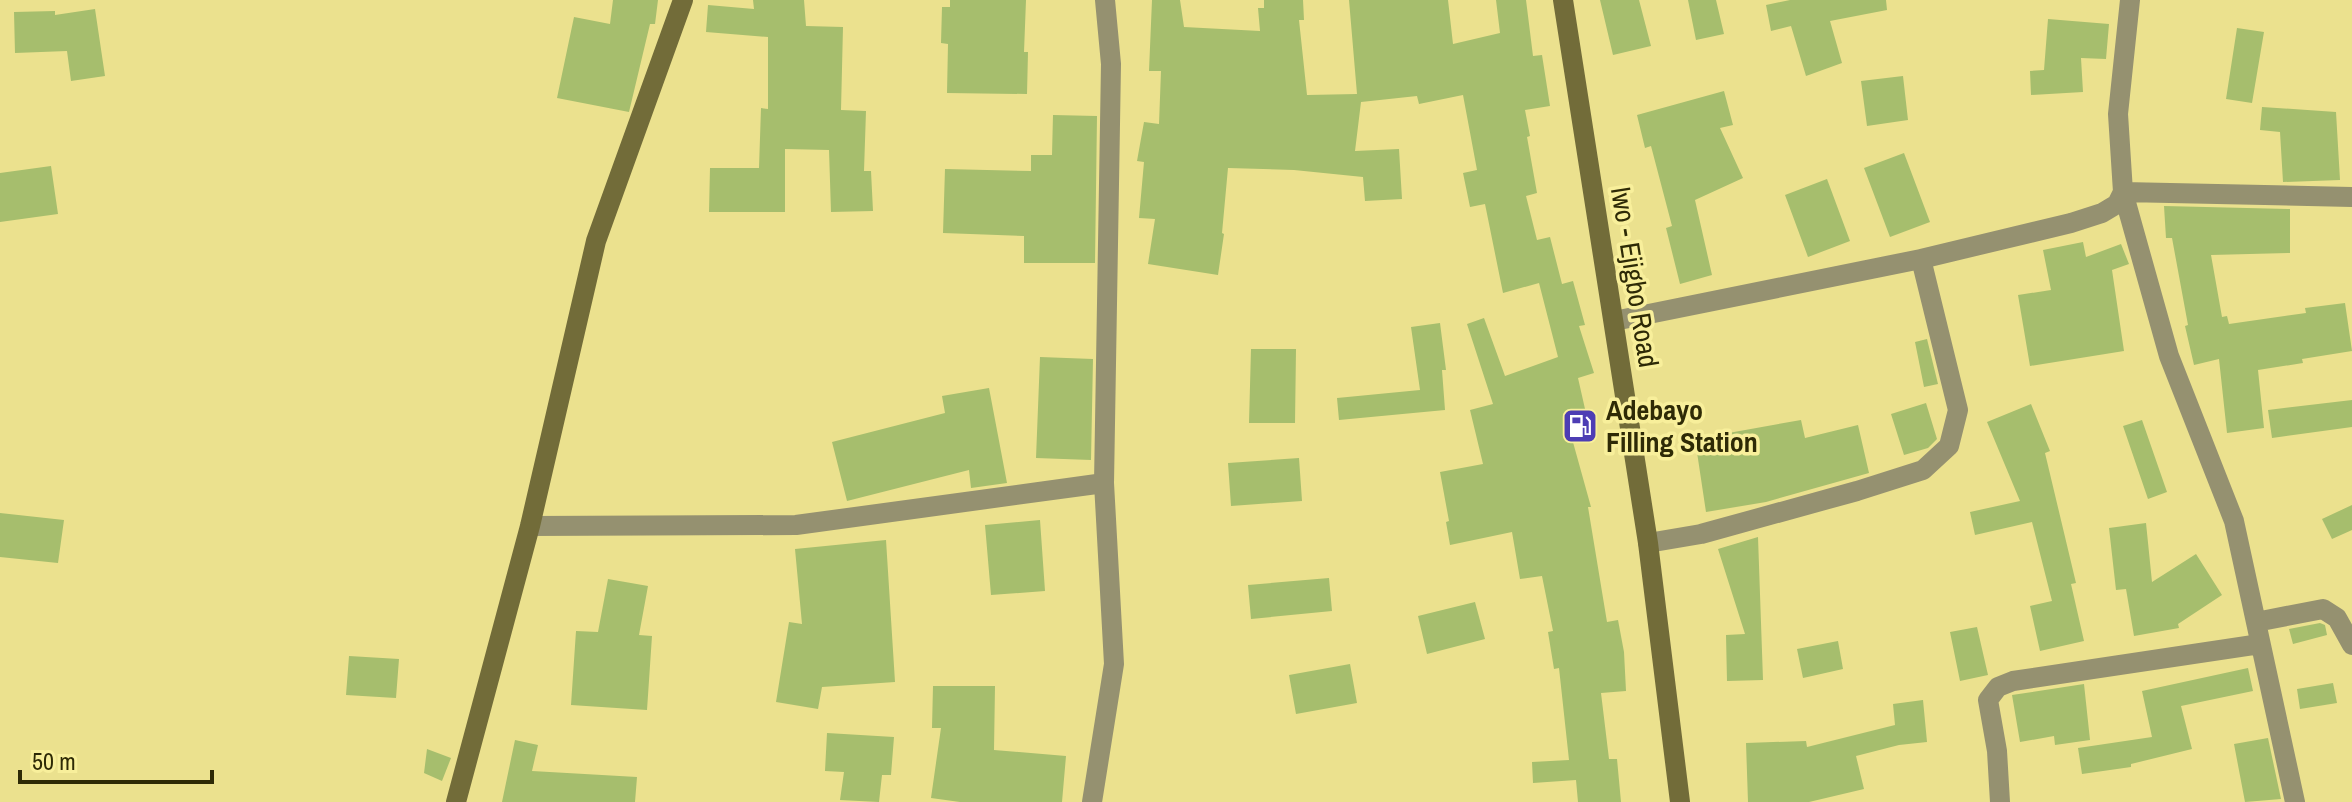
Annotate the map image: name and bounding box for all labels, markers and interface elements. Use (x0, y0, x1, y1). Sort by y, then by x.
street label: Iwo - Ejigbo Road (1602, 184, 1668, 370)
place label: Adebayo Filling Station (1606, 391, 1758, 461)
fuel station icon: Adebayo Filling Station (1561, 407, 1599, 445)
scale bar (20, 734, 212, 784)
text: 50 m (32, 745, 76, 777)

